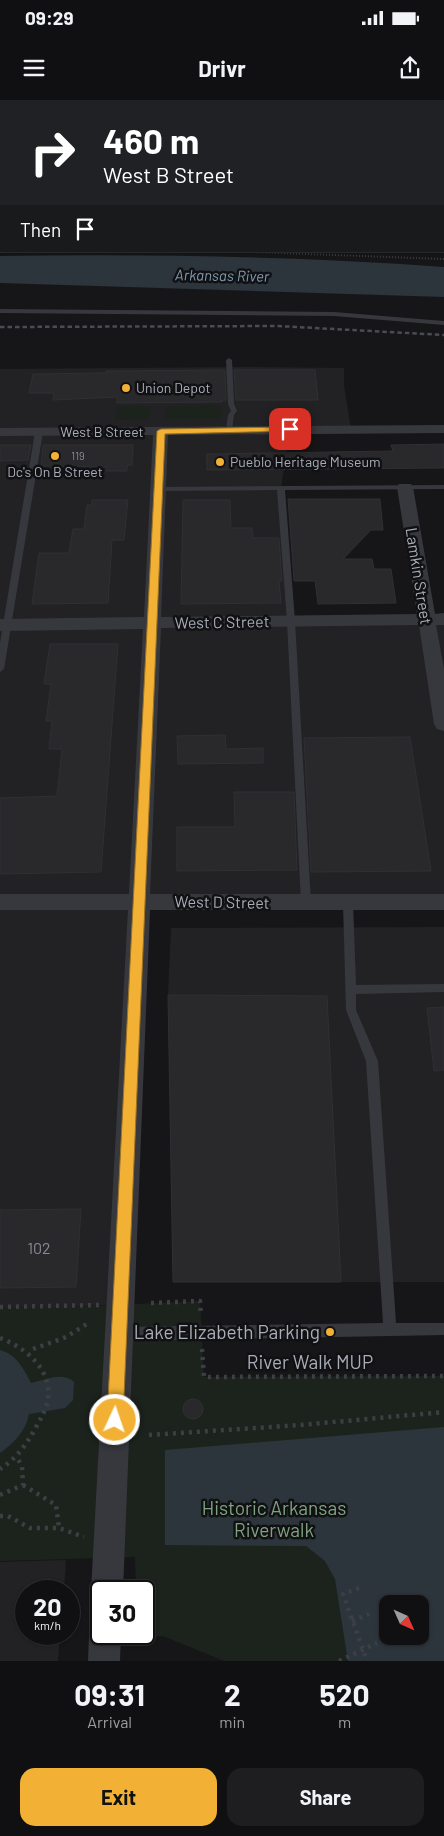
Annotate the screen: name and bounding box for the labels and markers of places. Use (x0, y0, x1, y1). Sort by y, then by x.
place label: Union Depot (136, 379, 211, 396)
marker: Union Depot (120, 382, 132, 394)
pin (269, 408, 311, 450)
marker: Dc's On B Street (49, 450, 61, 462)
place label: Pueblo Heritage Museum (230, 453, 381, 470)
marker: Pueblo Heritage Museum (214, 456, 226, 468)
place label: Dc's On B Street (7, 463, 103, 480)
place label: Lake Elizabeth Parking (134, 1320, 320, 1343)
marker: Lake Elizabeth Parking (324, 1326, 336, 1338)

